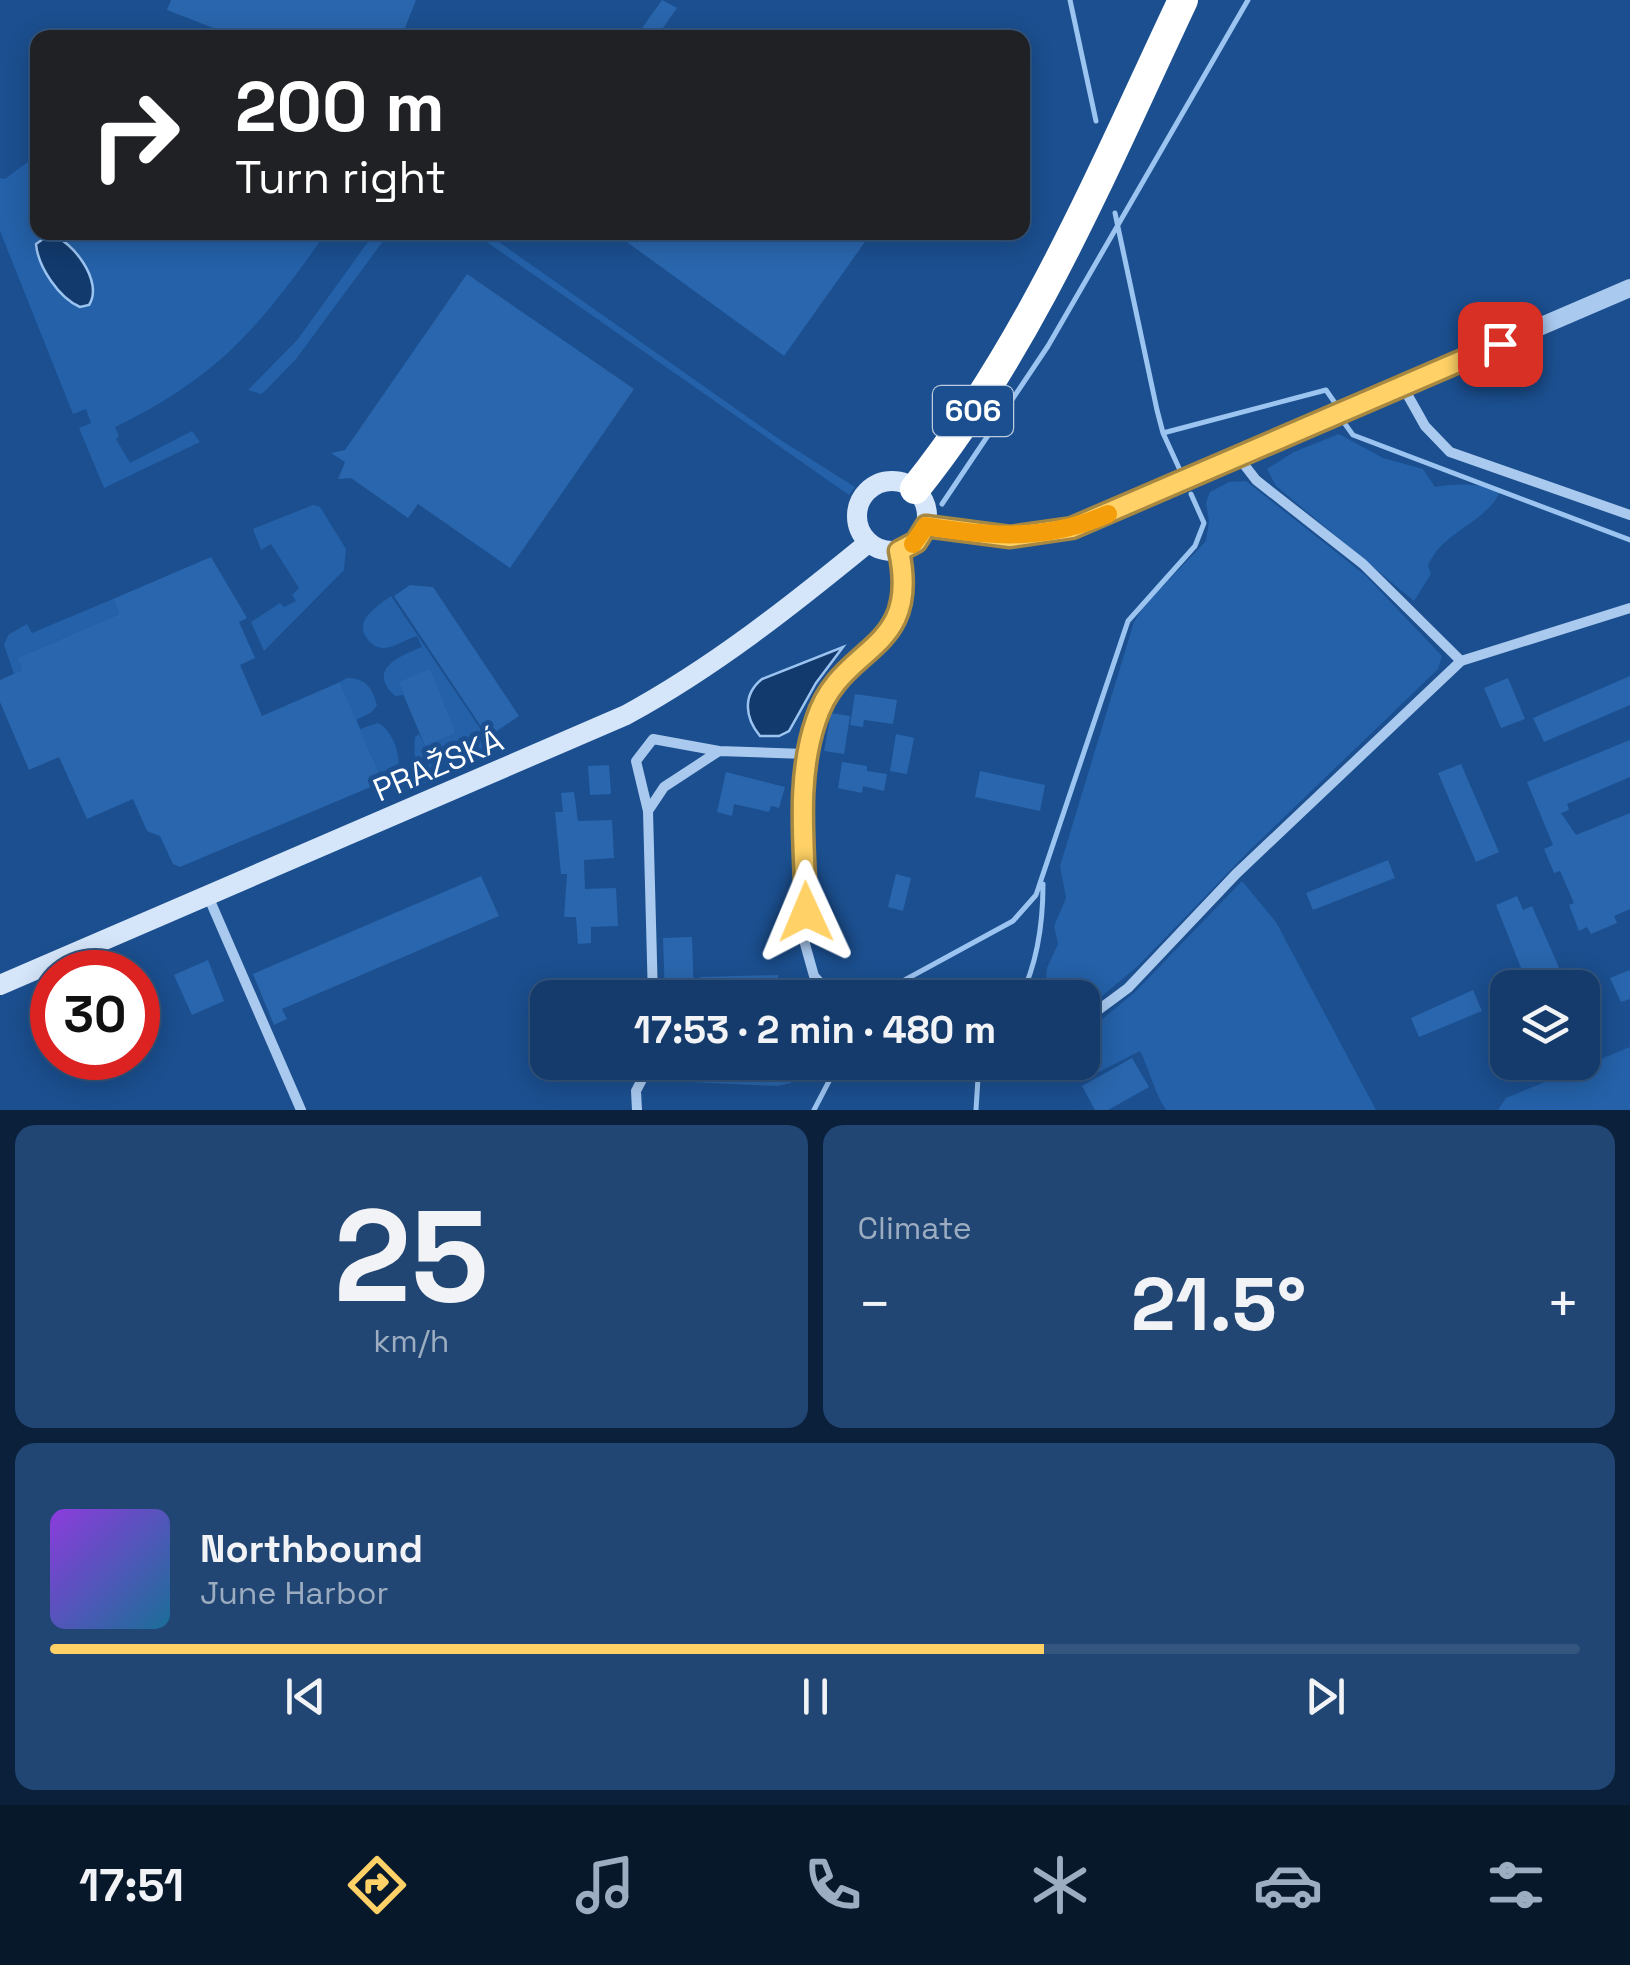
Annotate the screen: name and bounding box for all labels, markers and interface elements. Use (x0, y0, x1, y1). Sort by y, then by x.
text: 200 m (235, 62, 445, 151)
icon: right (70, 70, 200, 200)
text: Turn right (235, 149, 446, 206)
pin (1458, 302, 1543, 387)
icon: arrive (1473, 317, 1528, 372)
road number: 606 (933, 386, 1013, 436)
street label: PRAŽSKÁ (367, 720, 509, 810)
position arrow (754, 860, 858, 964)
speed limit sign: 30 (30, 950, 160, 1080)
map controls (1490, 970, 1600, 1080)
button: layers (1490, 970, 1600, 1080)
text: 17:53 · 2 min · 480 m (634, 1006, 996, 1054)
text: 25 (334, 1173, 489, 1339)
text: Climate (858, 1208, 972, 1248)
text: 21.5° (1131, 1256, 1306, 1352)
text: − (858, 1269, 892, 1339)
text: + (1546, 1269, 1580, 1339)
text: km/h (373, 1321, 449, 1361)
text: Northbound (200, 1525, 423, 1573)
text: June Harbor (200, 1573, 388, 1613)
icon: previous (278, 1669, 333, 1724)
icon: pause (788, 1669, 843, 1724)
icon: next (1298, 1669, 1353, 1724)
icon: directions (342, 1850, 412, 1920)
icon: music (570, 1850, 640, 1920)
icon: phone (798, 1850, 868, 1920)
icon: climate (1025, 1850, 1095, 1920)
icon: car (1253, 1850, 1323, 1920)
icon: filters (1481, 1850, 1551, 1920)
text: 17:51 (79, 1857, 184, 1914)

